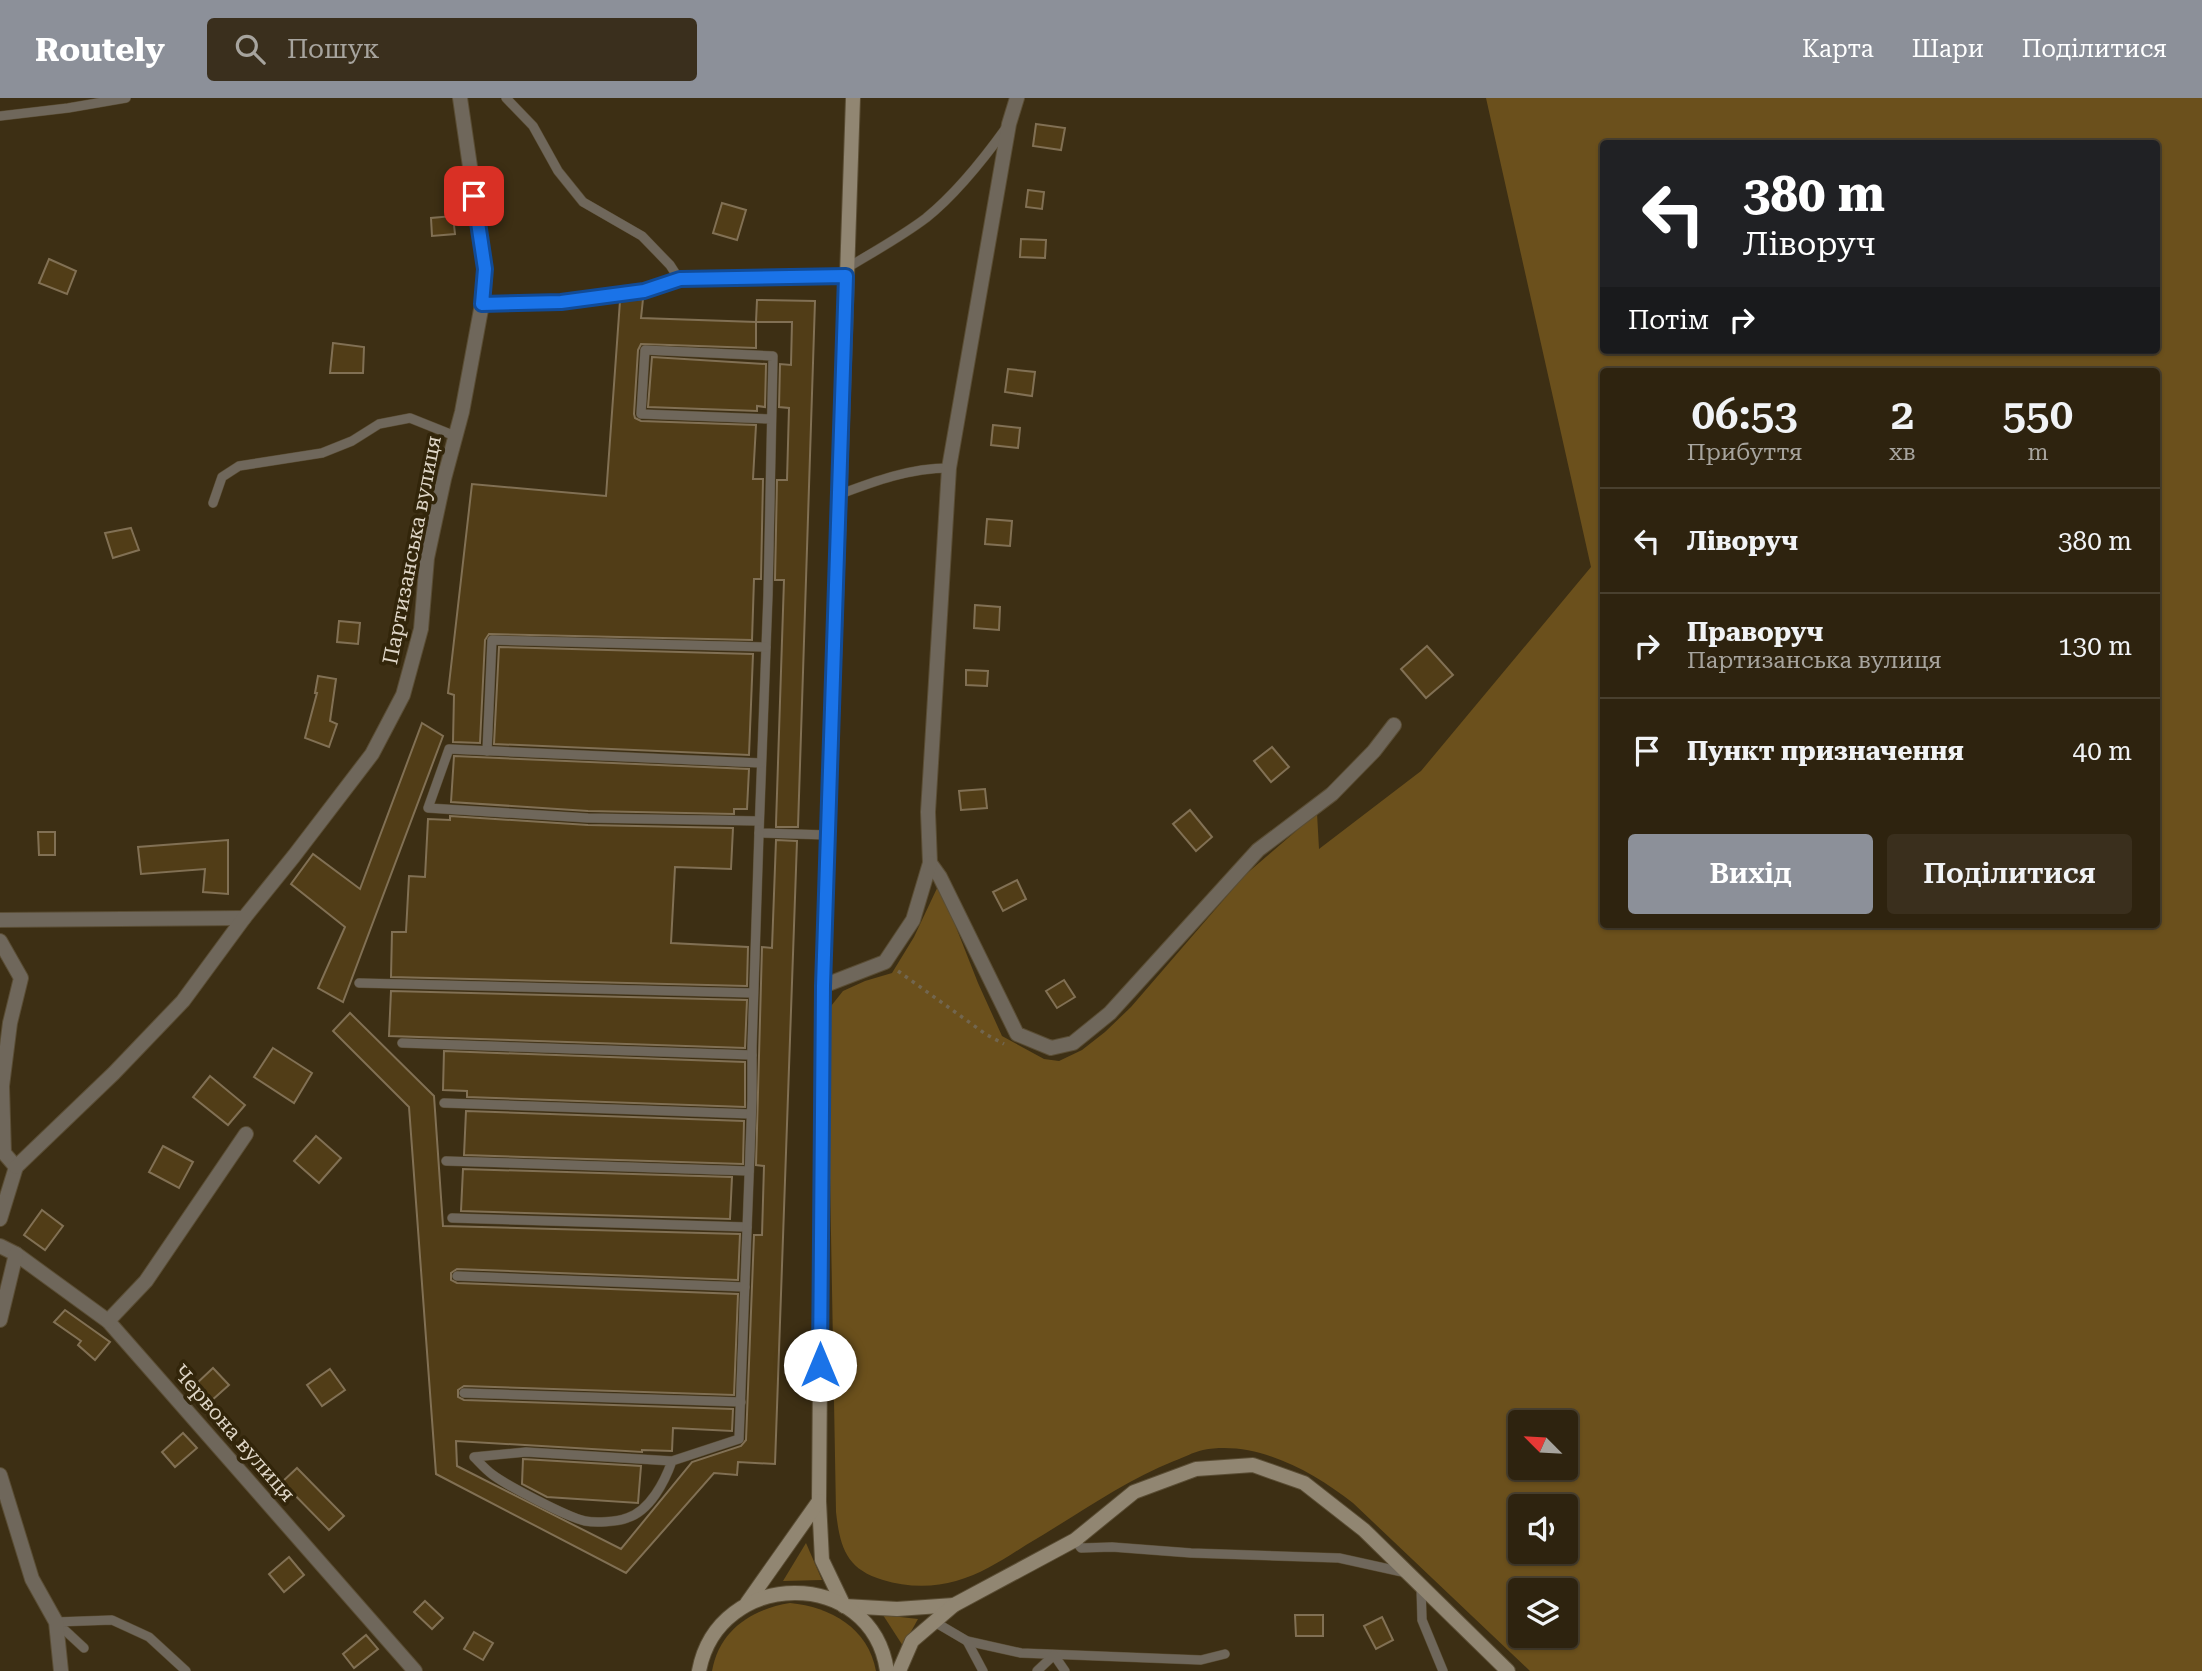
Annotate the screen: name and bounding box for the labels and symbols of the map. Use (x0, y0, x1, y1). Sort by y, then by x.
pin (444, 166, 504, 226)
street label: Партизанська вулиця (378, 434, 446, 666)
position arrow (783, 1328, 857, 1402)
street label: Червона вулиця (168, 1360, 300, 1506)
north arrow (1508, 1410, 1578, 1480)

